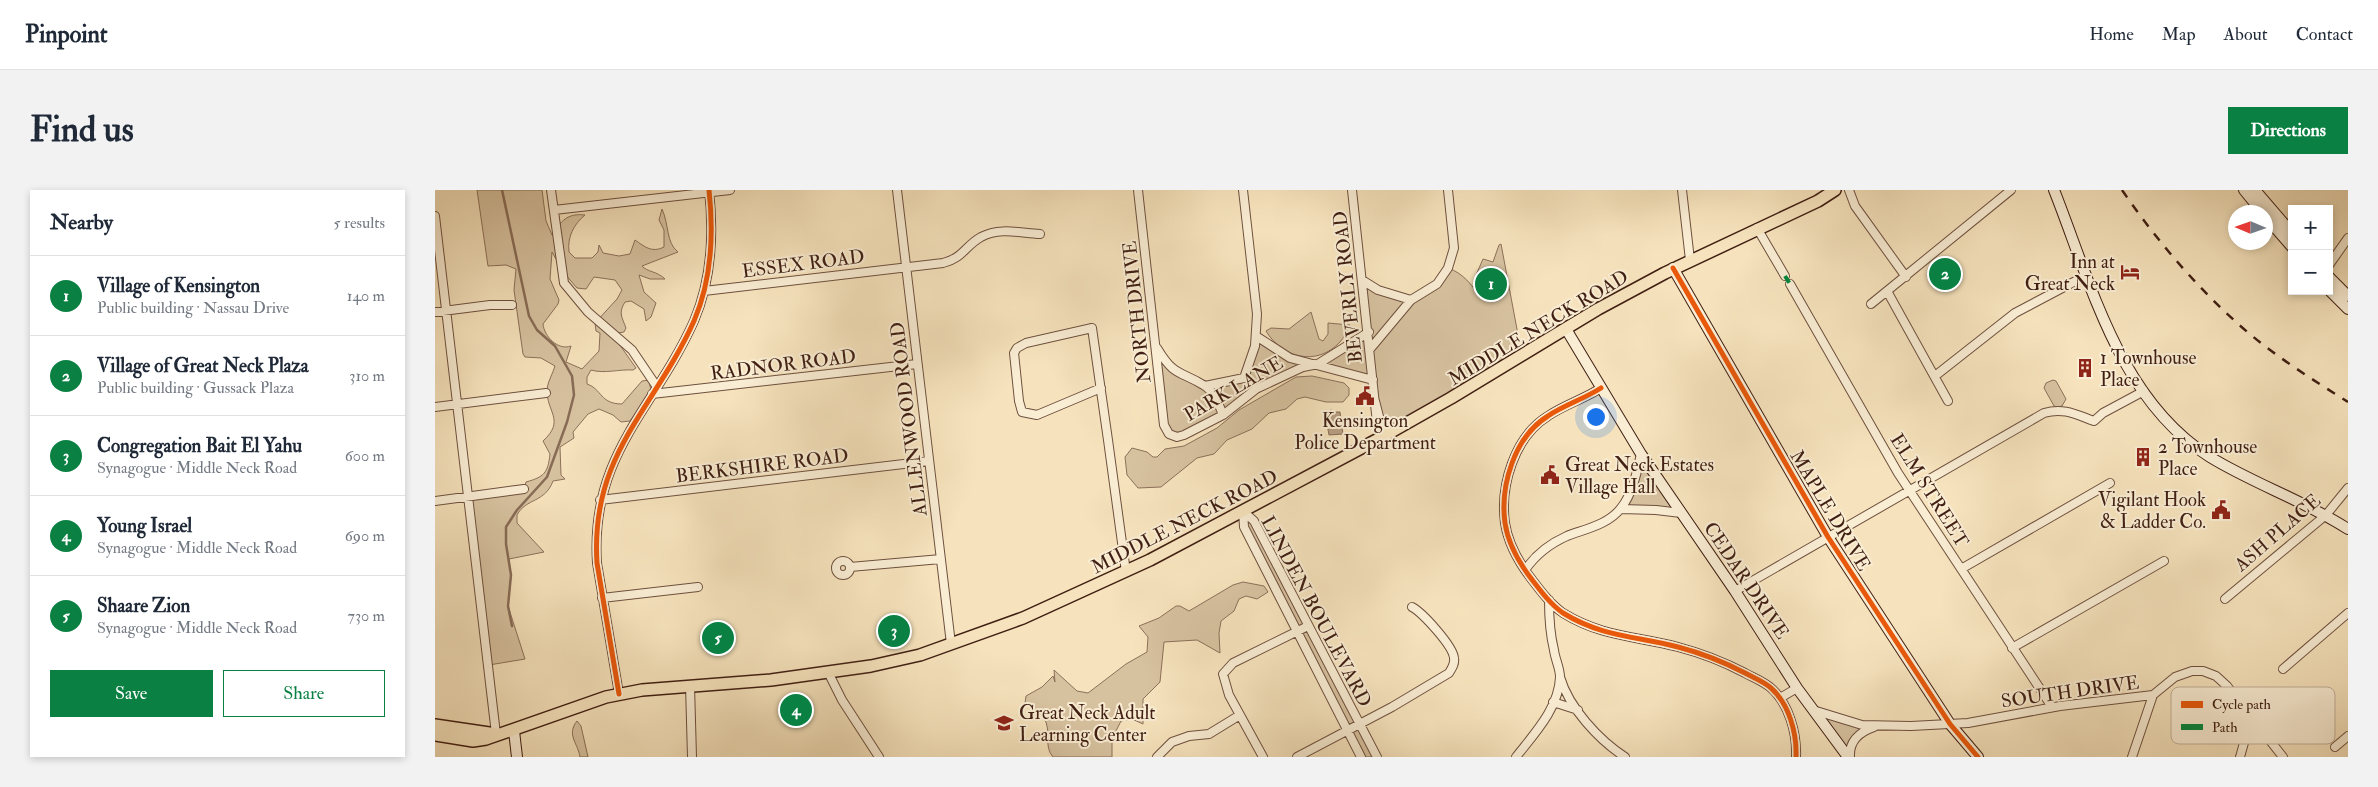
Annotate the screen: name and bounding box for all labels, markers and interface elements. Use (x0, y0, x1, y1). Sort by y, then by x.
text: Pinpoint (25, 19, 108, 50)
text: Home (2089, 23, 2134, 46)
text: Map (2162, 23, 2196, 46)
text: About (2224, 23, 2268, 46)
text: Contact (2296, 23, 2353, 46)
button: Directions (2228, 107, 2348, 154)
text: Find us (30, 108, 134, 152)
north arrow (2228, 205, 2273, 250)
map controls (2288, 205, 2333, 295)
button: + (2288, 205, 2333, 250)
text: Nearby (50, 209, 113, 236)
street label: BEVERLY ROAD (1328, 210, 1368, 364)
text: 5 results (334, 213, 385, 233)
street label: NORTH DRIVE (1118, 239, 1156, 384)
street label: ESSEX ROAD (741, 245, 866, 283)
place label: Inn at Great Neck (2025, 250, 2115, 296)
button: − (2288, 250, 2333, 295)
pin: 2 (1929, 255, 1961, 293)
hotel icon: Inn at Great Neck (2119, 261, 2141, 283)
street label: MIDDLE NECK ROAD (1444, 265, 1633, 391)
pin: 1 (1475, 265, 1507, 303)
text: Village of Kensington (97, 274, 260, 298)
text: 1 (63, 286, 69, 306)
text: 140 m (347, 286, 385, 306)
text: Public building · Nassau Drive (97, 298, 289, 318)
street label: ALLENWOOD ROAD (885, 320, 933, 518)
street label: RADNOR ROAD (709, 344, 857, 386)
place label: 1 Townhouse Place (2100, 346, 2196, 392)
street label: PARK LANE (1180, 351, 1288, 427)
text: Village of Great Neck Plaza (97, 354, 309, 378)
building icon: 1 Townhouse Place (2074, 357, 2096, 379)
text: 2 (62, 366, 70, 386)
text: 310 m (349, 366, 385, 386)
text: Public building · Gussack Plaza (97, 378, 294, 398)
public building icon: Kensington Police Department (1354, 385, 1376, 407)
your location (1583, 404, 1609, 430)
place label: Kensington Police Department (1294, 409, 1436, 456)
street label: ELM STREET (1885, 429, 1974, 552)
text: Congregation Bait El Yahu (97, 434, 302, 458)
place label: 2 Townhouse Place (2158, 435, 2257, 481)
street label: BERKSHIRE ROAD (674, 443, 850, 488)
text: 3 (63, 446, 69, 466)
text: 600 m (345, 446, 385, 466)
street label: MAPLE DRIVE (1785, 446, 1876, 576)
building icon: 2 Townhouse Place (2132, 446, 2154, 468)
place label: Great Neck Estates Village Hall (1565, 453, 1714, 499)
text: Synagogue · Middle Neck Road (97, 458, 297, 478)
street label: MIDDLE NECK ROAD (1087, 464, 1282, 579)
public building icon: Great Neck Estates Village Hall (1539, 464, 1561, 486)
place label: Vigilant Hook & Ladder Co. (2098, 488, 2206, 534)
street label: ASH PLACE (2229, 488, 2326, 578)
public building icon: Vigilant Hook & Ladder Co. (2210, 499, 2232, 521)
street label: LINDEN BOULEVARD (1256, 512, 1377, 711)
text: Young Israel (97, 514, 192, 538)
street label: CEDAR DRIVE (1698, 517, 1794, 644)
text: 4 (62, 526, 70, 546)
text: 690 m (345, 526, 385, 546)
text: Synagogue · Middle Neck Road (97, 538, 297, 558)
text: Shaare Zion (97, 594, 190, 618)
text: 5 (62, 606, 70, 626)
text: 730 m (348, 606, 385, 626)
pin: 3 (878, 612, 910, 650)
text: Synagogue · Middle Neck Road (97, 618, 297, 638)
pin: 5 (702, 619, 734, 657)
button: Save (50, 670, 213, 717)
button: Share (223, 670, 385, 717)
street label: SOUTH DRIVE (2000, 670, 2141, 714)
legend (2171, 687, 2335, 744)
pin: 4 (780, 691, 812, 729)
text: Cycle path (2212, 696, 2272, 714)
place label: Great Neck Adult Learning Center (1019, 701, 1155, 747)
school or university icon: Great Neck Adult Learning Center (993, 712, 1015, 734)
text: Path (2212, 719, 2238, 736)

